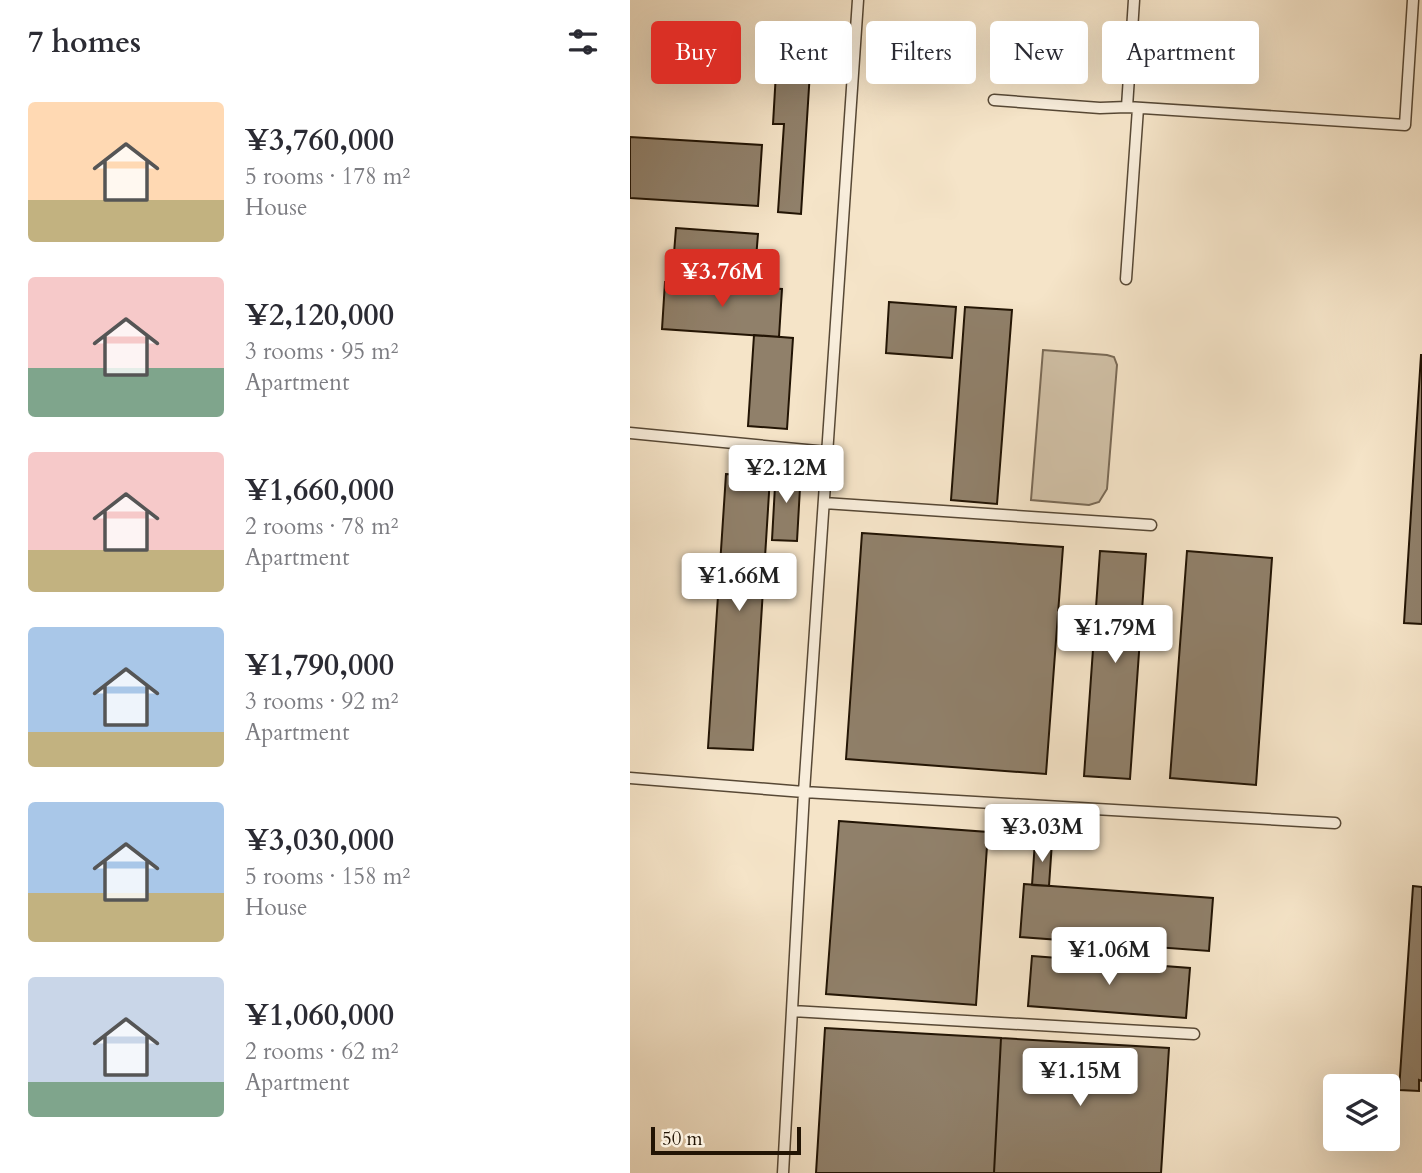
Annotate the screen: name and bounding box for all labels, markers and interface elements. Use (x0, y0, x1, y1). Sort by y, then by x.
chip: Buy (651, 21, 741, 84)
chip: Rent (755, 21, 852, 84)
chip: Filters (866, 21, 976, 84)
chip: New (990, 21, 1088, 84)
chip: Apartment (1102, 21, 1259, 84)
text: 7 homes (28, 22, 141, 63)
icon: filters (564, 23, 602, 61)
text: ¥3,760,000 (245, 120, 394, 161)
icon: home (84, 130, 168, 214)
text: 5 rooms · 178 m² (245, 161, 410, 192)
text: House (245, 192, 307, 223)
pin: ¥3.76M (665, 250, 779, 309)
text: ¥3.76M (681, 256, 763, 287)
text: ¥2,120,000 (245, 295, 394, 336)
icon: home (84, 305, 168, 389)
text: 3 rooms · 95 m² (245, 336, 398, 367)
text: Apartment (245, 367, 349, 398)
pin: ¥2.12M (729, 446, 843, 505)
text: ¥2.12M (745, 452, 827, 483)
text: ¥1,660,000 (245, 470, 394, 511)
icon: home (84, 480, 168, 564)
text: 2 rooms · 78 m² (245, 511, 398, 542)
text: Apartment (245, 542, 349, 573)
pin: ¥1.66M (682, 554, 796, 613)
text: ¥1.66M (698, 560, 780, 591)
pin: ¥1.79M (1058, 606, 1172, 665)
text: ¥1.79M (1074, 612, 1156, 643)
text: ¥1,790,000 (245, 645, 394, 686)
icon: home (84, 655, 168, 739)
text: 3 rooms · 92 m² (245, 686, 398, 717)
text: Apartment (245, 717, 349, 748)
pin: ¥3.03M (985, 804, 1099, 864)
text: ¥3.03M (1001, 811, 1083, 842)
text: ¥3,030,000 (245, 820, 394, 861)
icon: home (84, 830, 168, 914)
text: 5 rooms · 158 m² (245, 861, 410, 892)
text: House (245, 892, 307, 923)
pin: ¥1.06M (1052, 928, 1166, 987)
text: ¥1.06M (1068, 934, 1150, 965)
text: ¥1,060,000 (245, 995, 394, 1036)
icon: home (84, 1005, 168, 1089)
text: 2 rooms · 62 m² (245, 1036, 398, 1067)
pin: ¥1.15M (1023, 1048, 1137, 1108)
text: ¥1.15M (1039, 1055, 1121, 1086)
text: Apartment (245, 1067, 349, 1098)
map controls (1323, 1074, 1400, 1151)
button: layers (1323, 1074, 1400, 1151)
scale bar (651, 1124, 802, 1156)
text: 50 m (662, 1126, 703, 1152)

